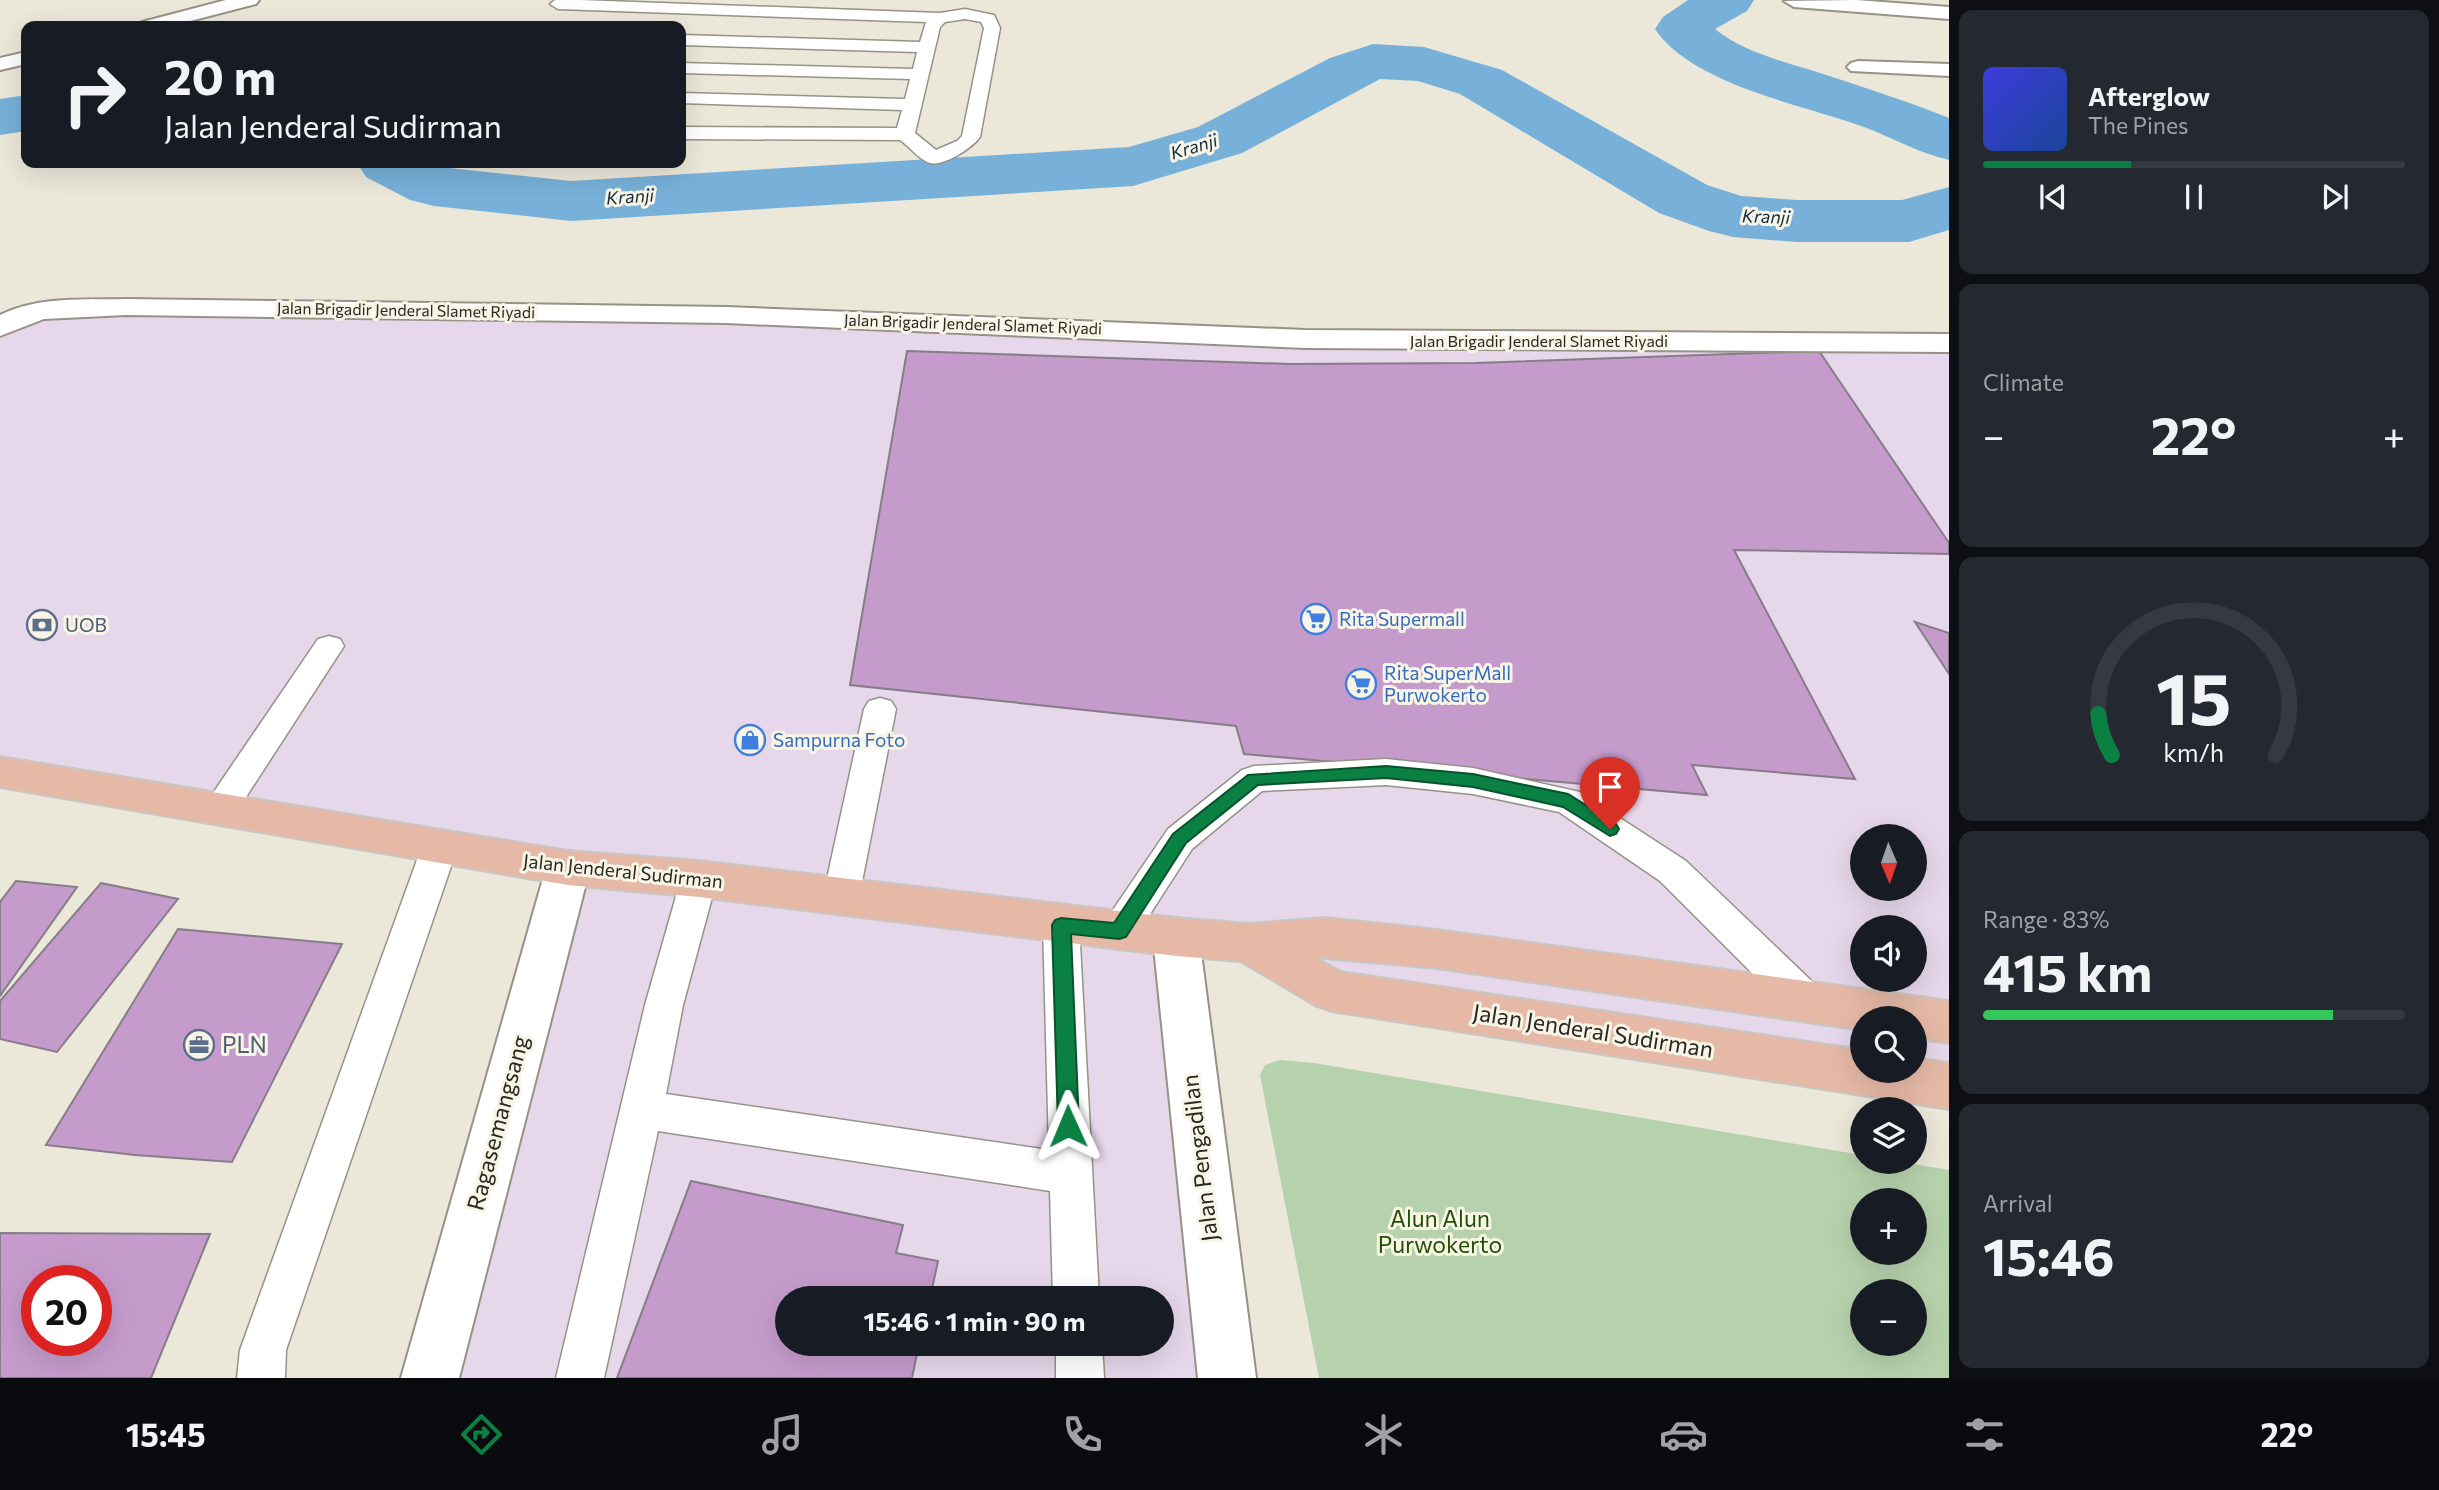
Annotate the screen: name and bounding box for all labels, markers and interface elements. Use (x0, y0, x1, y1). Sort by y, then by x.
text: 20 m (164, 45, 276, 105)
icon: right (49, 49, 140, 140)
text: Afterglow (2088, 80, 2210, 111)
text: Jalan Jenderal Sudirman (164, 105, 502, 145)
text: The Pines (2088, 111, 2189, 139)
water label: Kranji (1168, 128, 1221, 164)
icon: previous (2034, 178, 2072, 216)
icon: pause (2175, 178, 2213, 216)
icon: next (2316, 178, 2354, 216)
water label: Kranji (605, 183, 656, 209)
water label: Kranji (1742, 204, 1792, 228)
street label: Jalan Brigadir Jenderal Slamet Riyadi (277, 298, 535, 321)
street label: Jalan Brigadir Jenderal Slamet Riyadi (844, 309, 1102, 338)
street label: Jalan Brigadir Jenderal Slamet Riyadi (1410, 331, 1668, 350)
text: Climate (1983, 368, 2064, 396)
text: 22° (2151, 402, 2236, 466)
text: − (1983, 411, 2005, 458)
text: + (2383, 411, 2405, 458)
supermarket icon: Rita Supermall (1299, 602, 1333, 636)
place label: Rita Supermall (1339, 607, 1465, 630)
bank icon: UOB (25, 608, 59, 642)
place label: UOB (65, 613, 107, 636)
text: 15 (2156, 651, 2232, 740)
place label: Rita SuperMall Purwokerto (1384, 661, 1511, 706)
supermarket icon: Rita SuperMall Purwokerto (1344, 667, 1378, 701)
shop icon: Sampurna Foto (733, 723, 767, 757)
place label: Sampurna Foto (773, 728, 905, 751)
text: km/h (2164, 737, 2224, 767)
pin (1580, 757, 1640, 829)
icon: arrive (1591, 768, 1629, 806)
north arrow (1850, 824, 1927, 901)
map controls (1850, 824, 1927, 1356)
street label: Jalan Jenderal Sudirman (522, 849, 724, 892)
text: Range · 83% (1983, 905, 2109, 933)
button: sound (1850, 915, 1927, 992)
text: 415 km (1983, 939, 2152, 1003)
street label: Jalan Jenderal Sudirman (1471, 997, 1715, 1063)
button: search (1850, 1006, 1927, 1083)
office icon: PLN (182, 1028, 216, 1062)
place label: PLN (222, 1030, 267, 1058)
street label: Ragasemangsang (460, 1032, 534, 1213)
street label: Jalan Pengadilan (1175, 1073, 1223, 1243)
position arrow (1031, 1089, 1105, 1163)
button: layers (1850, 1097, 1927, 1174)
button: + (1850, 1188, 1927, 1265)
text: Arrival (1983, 1189, 2053, 1217)
park label: Alun Alun Purwokerto (1378, 1204, 1502, 1258)
text: 15:46 (1983, 1223, 2115, 1287)
speed limit sign: 20 (21, 1265, 112, 1356)
button: − (1850, 1279, 1927, 1356)
text: 15:46 · 1 min · 90 m (863, 1305, 1086, 1336)
icon: directions (457, 1410, 506, 1459)
icon: music (758, 1410, 807, 1459)
icon: phone (1058, 1410, 1107, 1459)
icon: climate (1359, 1410, 1408, 1459)
icon: car (1659, 1410, 1708, 1459)
icon: filters (1960, 1410, 2009, 1459)
text: 15:45 (126, 1414, 206, 1454)
text: 22° (2260, 1414, 2313, 1454)

